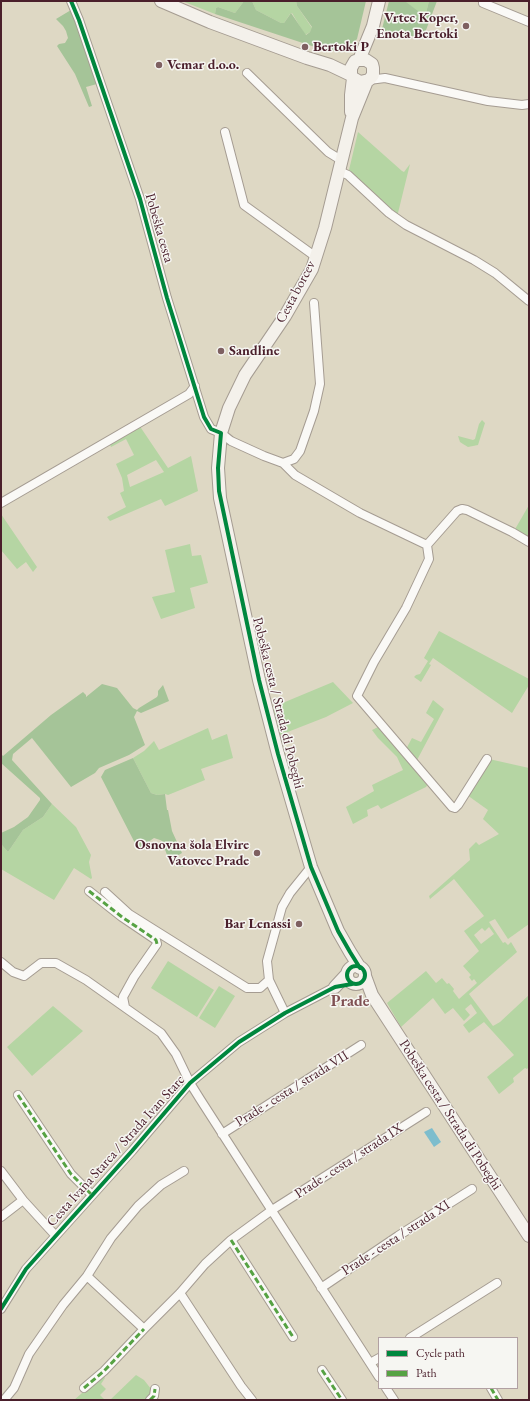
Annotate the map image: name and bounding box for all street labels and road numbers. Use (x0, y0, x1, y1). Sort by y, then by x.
street label: Pobeška cesta (141, 191, 177, 265)
street label: Cesta borcev (272, 258, 320, 326)
street label: Pobeška cesta / Strada di Pobeghi (249, 616, 307, 790)
street label: Pobeška cesta / Strada di Pobeghi (395, 1037, 505, 1193)
street label: Prade - cesta / strada VII (232, 1047, 352, 1131)
street label: Cesta Ivana Starca / Strada Ivan Starc (43, 1072, 189, 1230)
street label: Prade - cesta / strada IX (292, 1120, 406, 1202)
street label: Prade - cesta / strada XI (339, 1197, 453, 1279)

